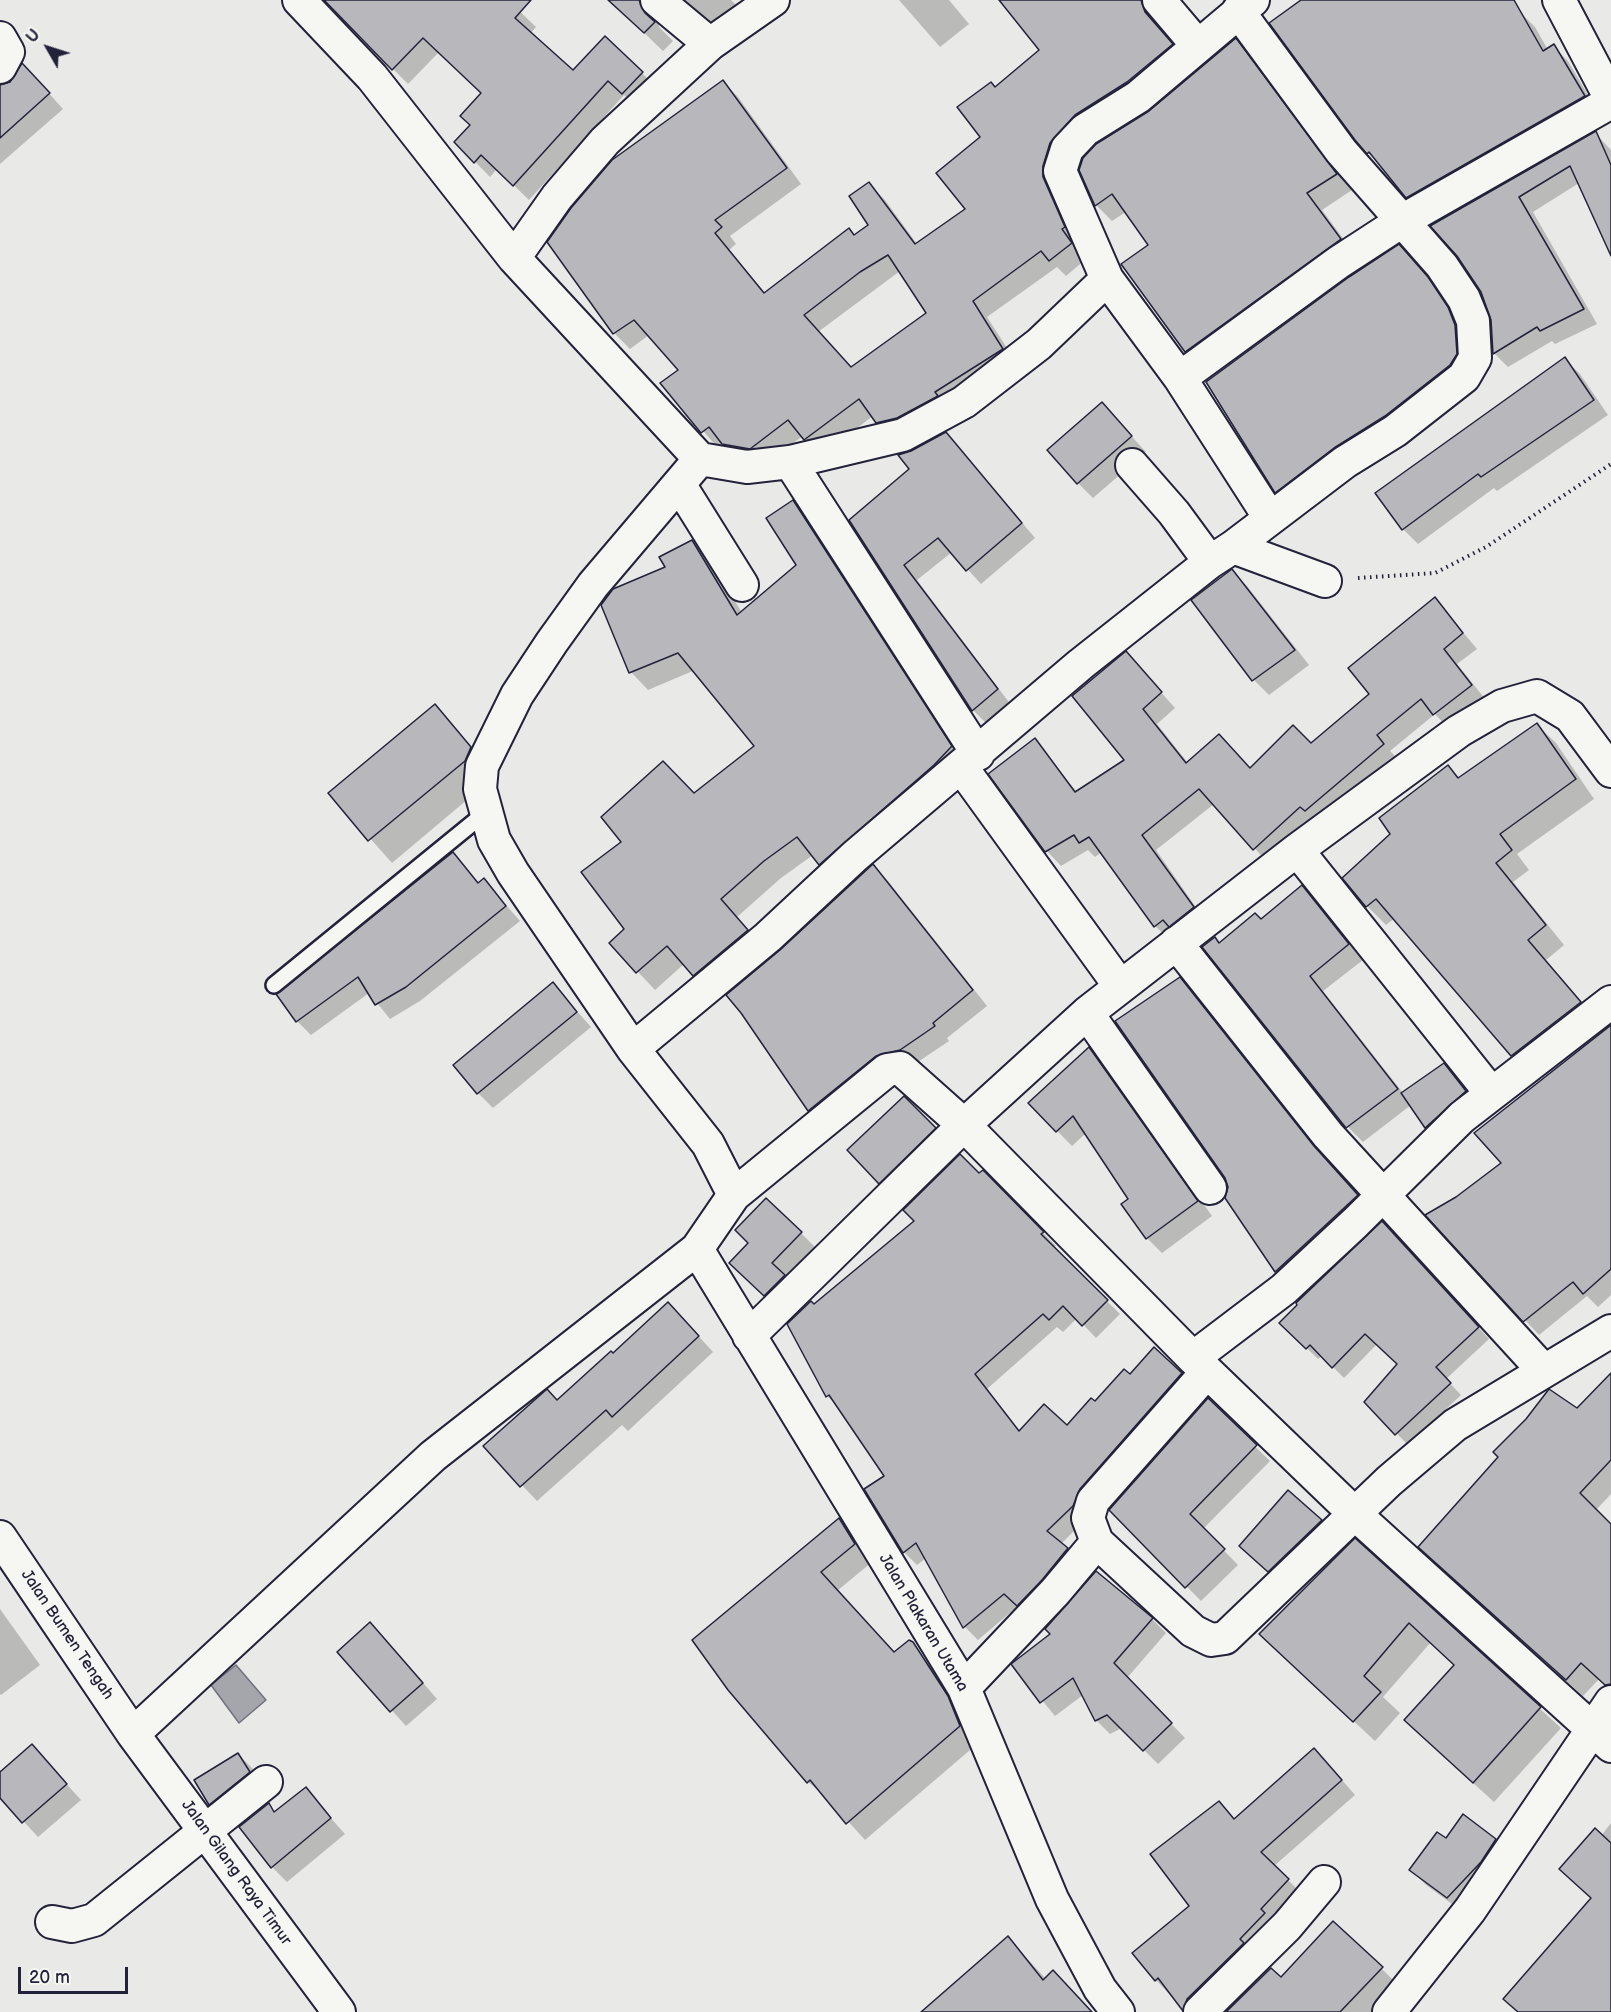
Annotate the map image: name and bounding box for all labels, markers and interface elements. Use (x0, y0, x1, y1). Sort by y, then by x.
north arrow (18, 18, 78, 78)
text: U (23, 26, 45, 47)
street label: Jalan Plakaran Utama (874, 1551, 972, 1695)
street label: Jalan Bumen Tengah (16, 1566, 118, 1704)
street label: Jalan Gilang Raya Timur (177, 1797, 295, 1949)
scale bar (21, 1955, 130, 1993)
text: 20 m (29, 1967, 70, 1988)

